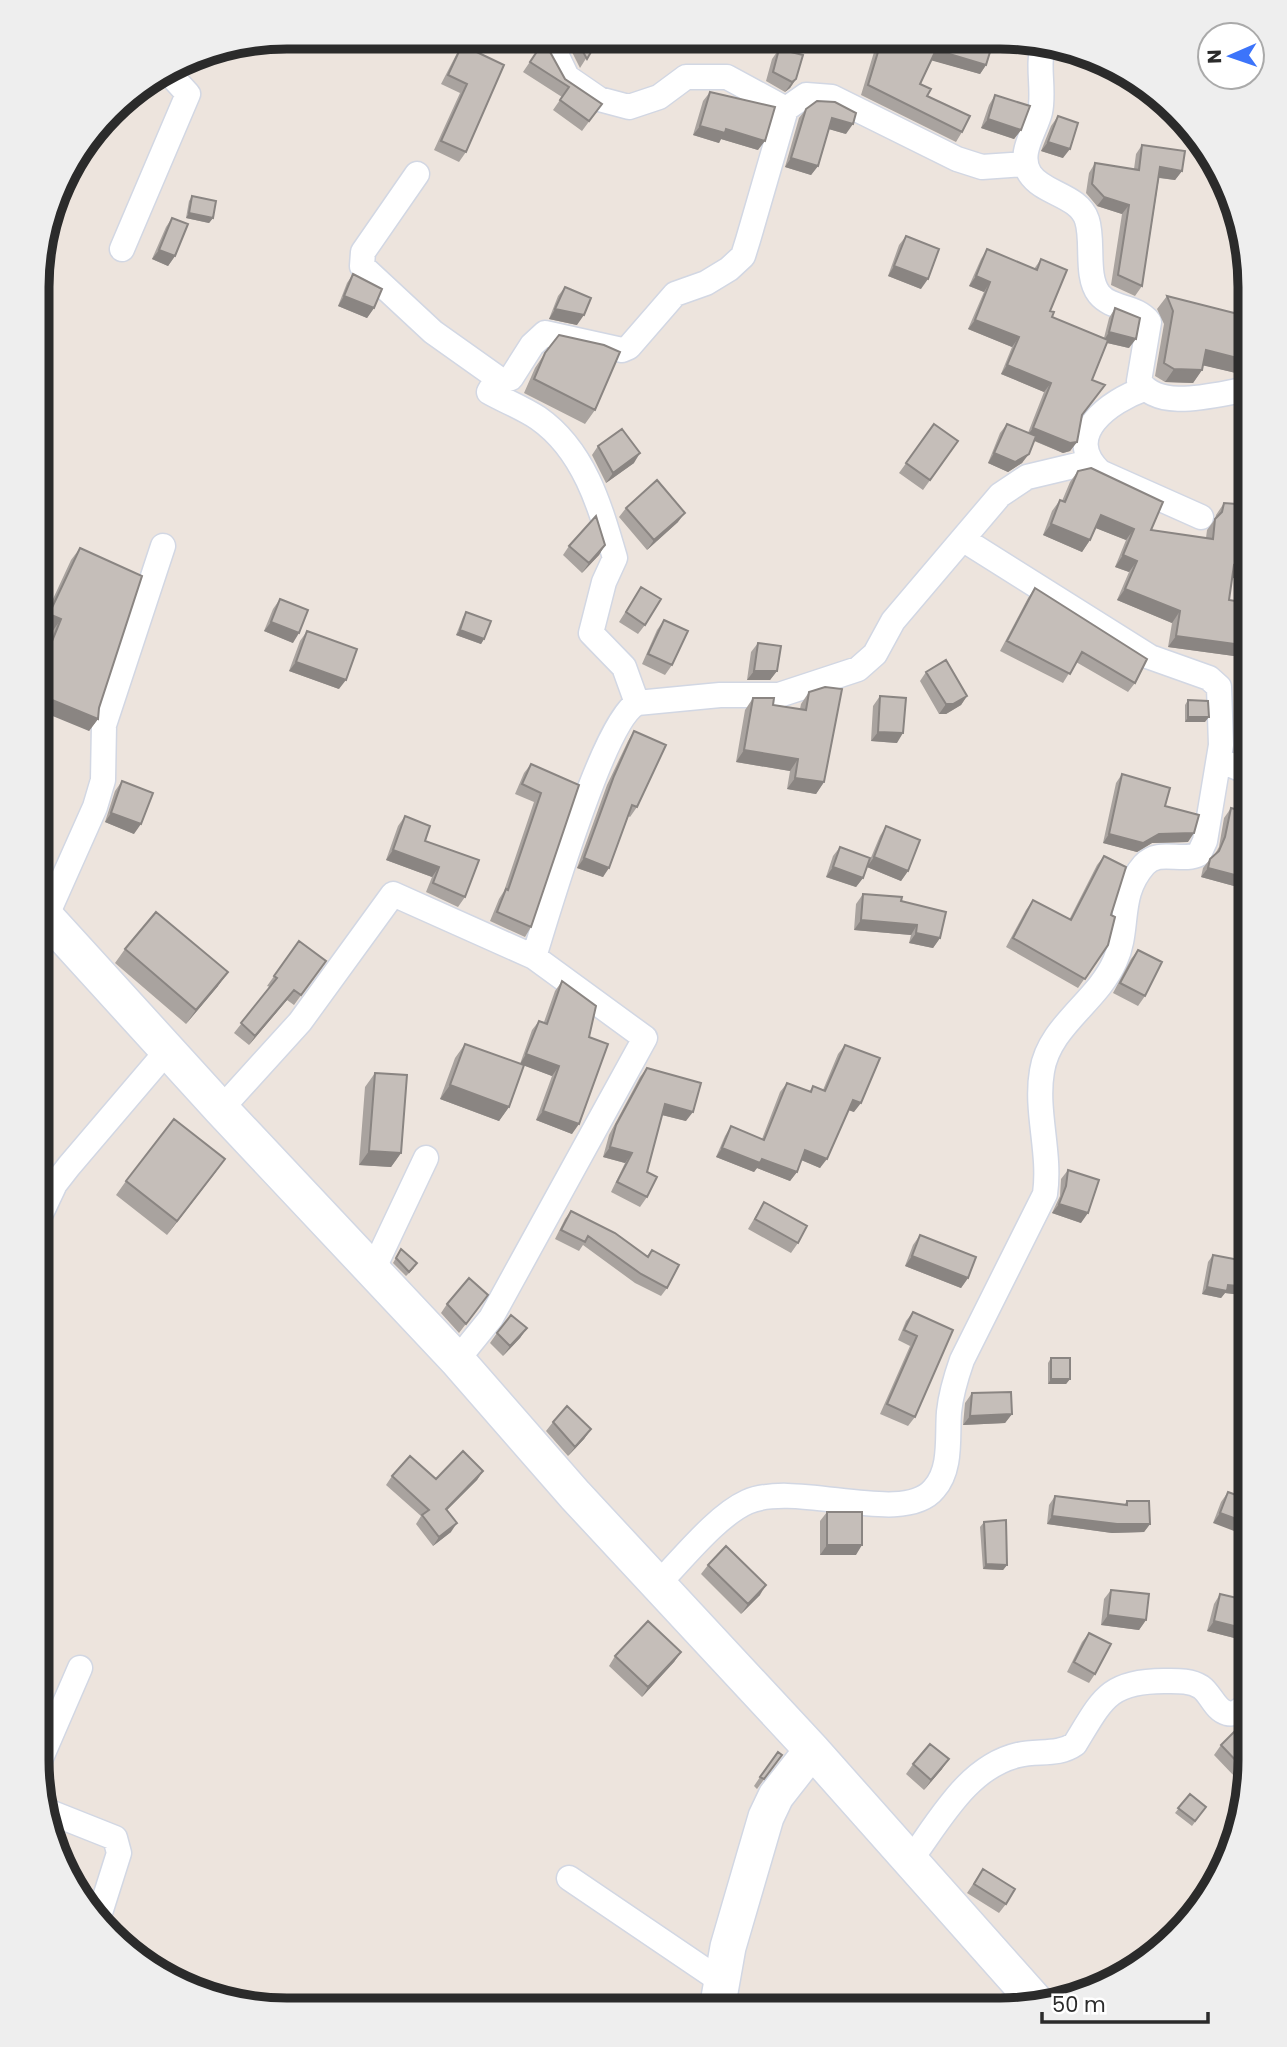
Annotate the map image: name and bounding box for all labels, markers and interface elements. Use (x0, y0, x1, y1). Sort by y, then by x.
north arrow (1196, 21, 1266, 91)
text: N (1201, 49, 1228, 64)
scale bar (1042, 1980, 1208, 2024)
text: 50 m (1052, 1990, 1106, 2019)

